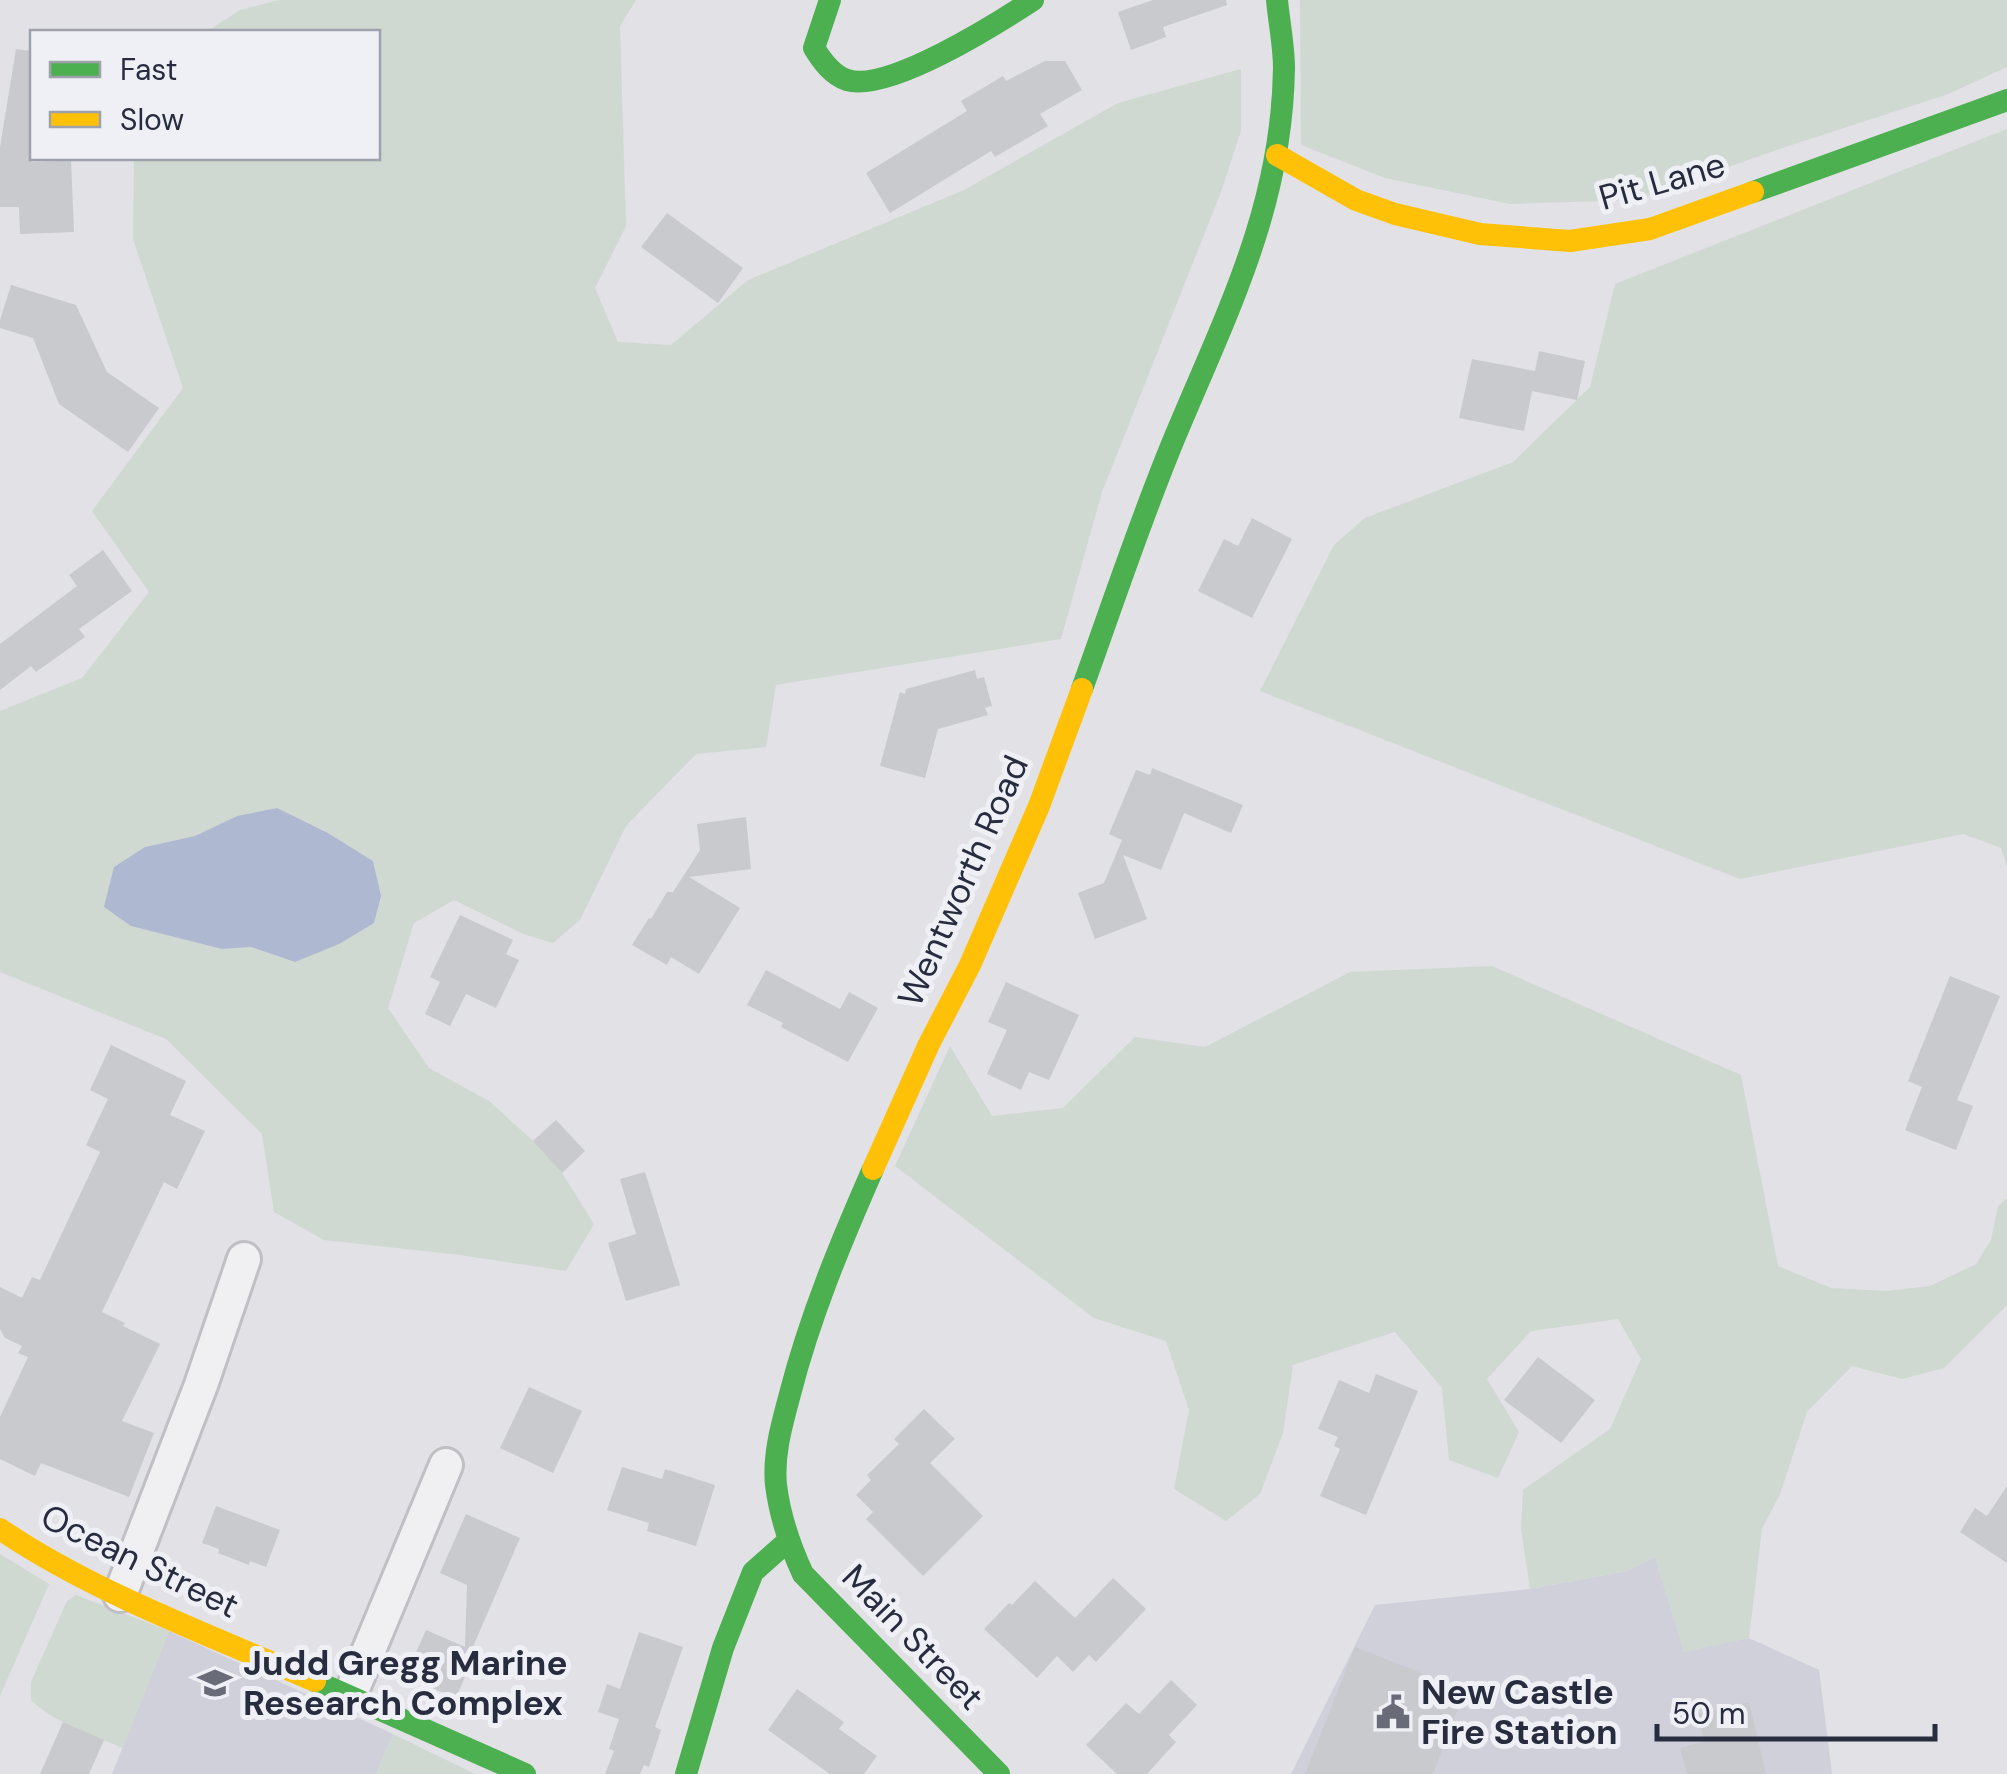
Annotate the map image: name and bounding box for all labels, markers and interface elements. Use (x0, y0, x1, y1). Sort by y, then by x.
legend (30, 30, 380, 160)
text: Fast (120, 50, 178, 89)
text: Slow (120, 100, 184, 139)
street label: Pit Lane (1594, 141, 1730, 221)
street label: Wentworth Road (887, 748, 1039, 1014)
street label: Ocean Street (33, 1493, 247, 1629)
street label: Main Street (832, 1554, 994, 1720)
place label: Judd Gregg Marine Research Complex (243, 1640, 568, 1726)
school or university icon: Judd Gregg Marine Research Complex (196, 1664, 234, 1702)
place label: New Castle Fire Station (1421, 1669, 1618, 1755)
scale bar (1657, 1679, 1934, 1741)
public building icon: New Castle Fire Station (1374, 1693, 1412, 1731)
text: 50 m (1672, 1694, 1746, 1733)

